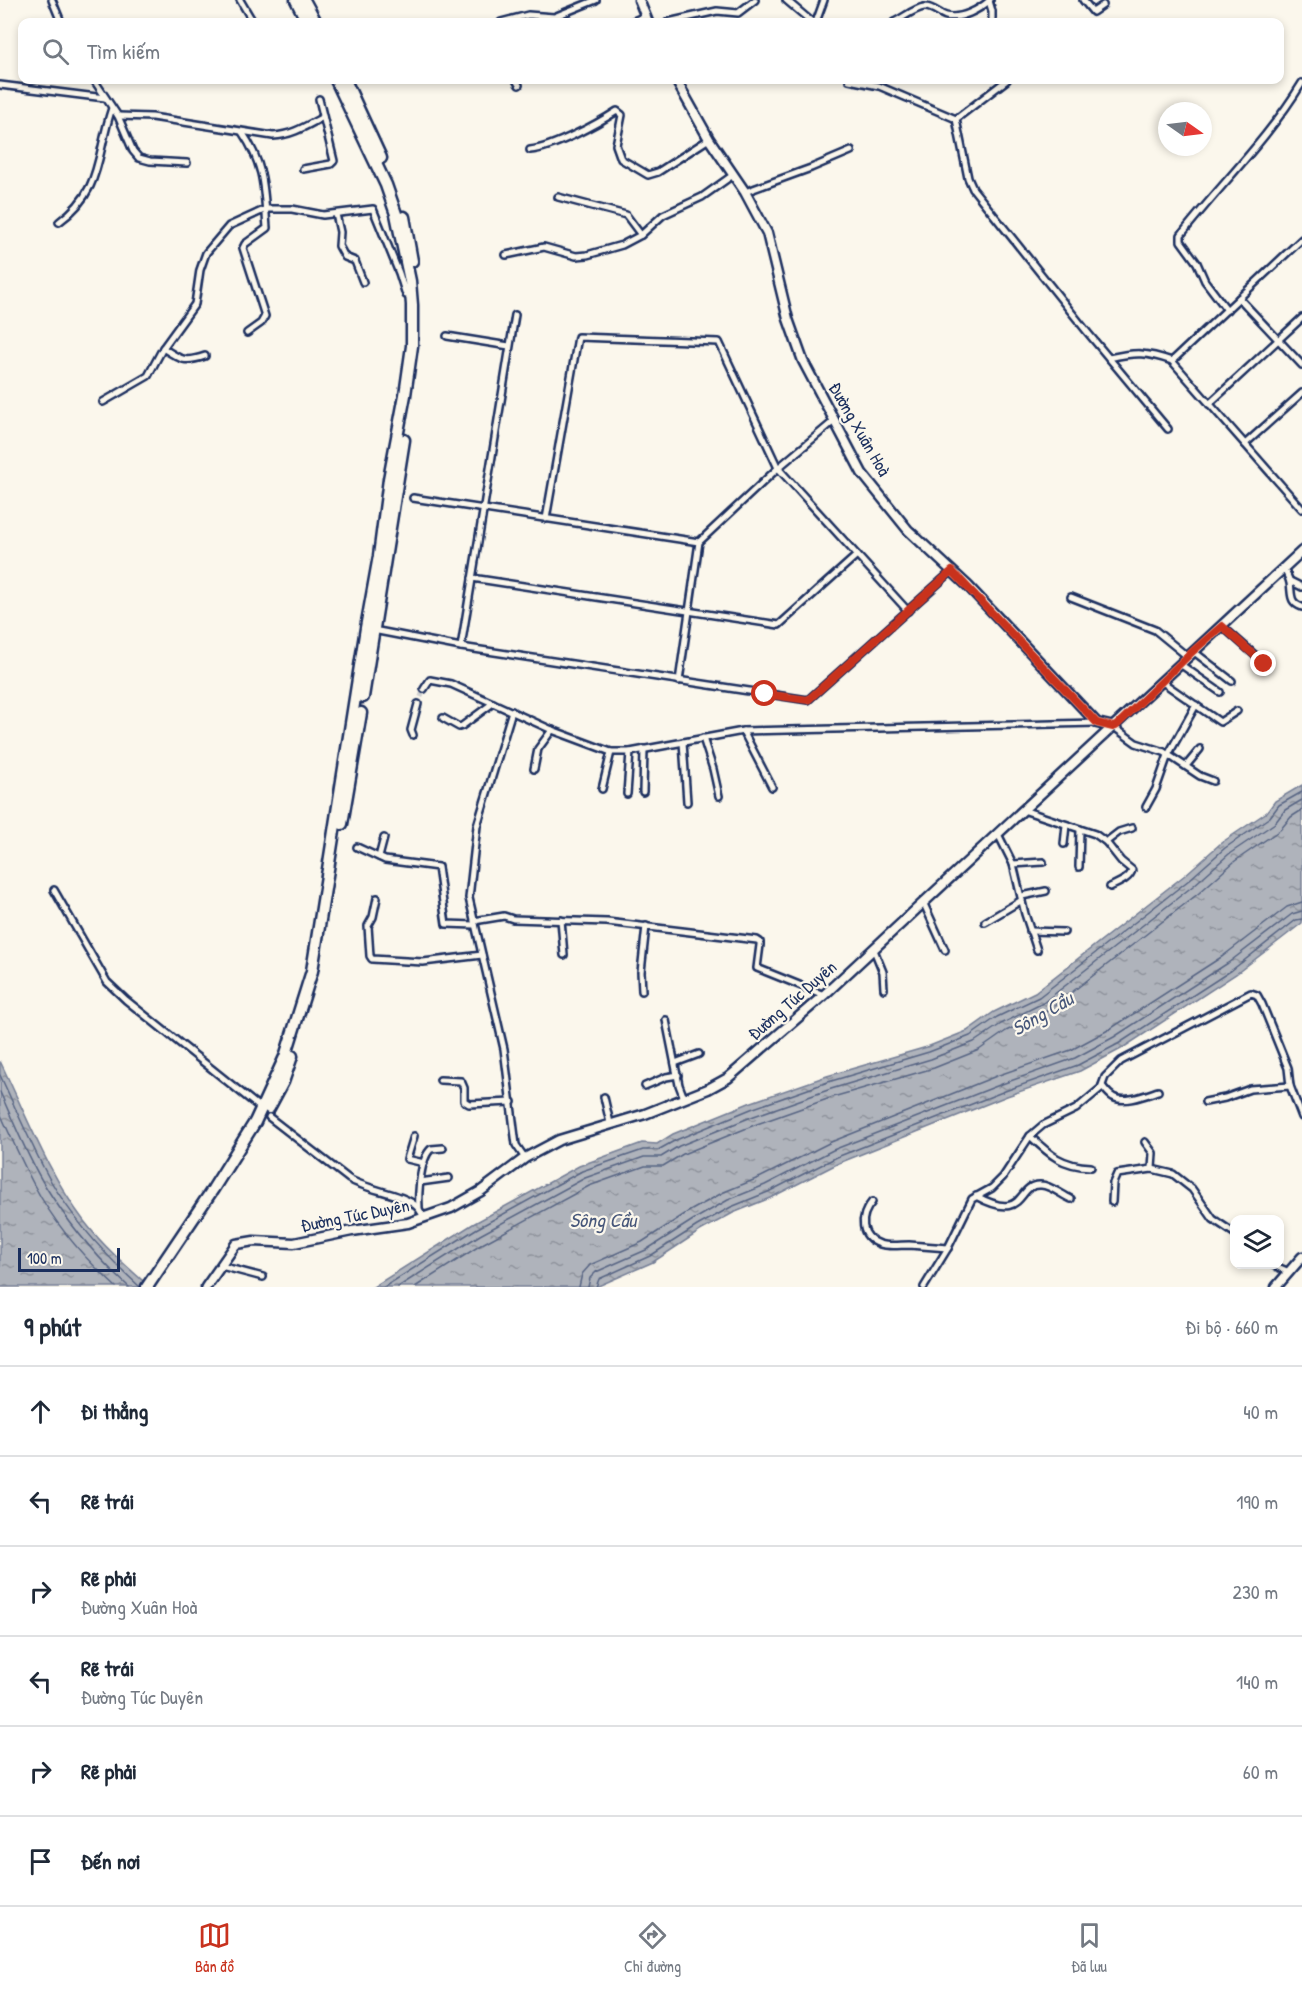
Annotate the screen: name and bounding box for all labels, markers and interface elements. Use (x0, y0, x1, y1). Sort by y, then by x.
search box (18, 18, 1284, 84)
icon: search (39, 35, 72, 68)
text: Tìm kiếm (87, 36, 160, 66)
north arrow (1158, 102, 1212, 156)
street label: Đường Xuân Hoà (823, 377, 897, 481)
route end (1250, 650, 1276, 676)
route start (751, 680, 777, 706)
street label: Đường Túc Duyên (742, 954, 842, 1046)
water label: Sông Cầu (1006, 984, 1080, 1042)
street label: Đường Túc Duyên (299, 1192, 411, 1238)
water label: Sông Cầu (570, 1206, 638, 1234)
map controls (1230, 1215, 1284, 1269)
button: layers (1230, 1215, 1284, 1269)
scale bar (18, 1245, 120, 1272)
text: 100 m (27, 1247, 62, 1269)
text: 9 phút (24, 1309, 81, 1344)
text: Đi bộ · 660 m (1185, 1313, 1278, 1340)
icon: ahead (24, 1395, 57, 1428)
text: Đi thẳng (81, 1396, 148, 1426)
text: 40 m (1243, 1398, 1278, 1425)
icon: left (24, 1485, 57, 1518)
text: Rẽ trái (81, 1486, 134, 1516)
text: 190 m (1236, 1488, 1278, 1515)
text: Rẽ phải (81, 1563, 137, 1593)
icon: right (24, 1575, 57, 1608)
text: 230 m (1233, 1578, 1278, 1605)
text: Đường Xuân Hoà (81, 1593, 197, 1620)
text: Rẽ trái (81, 1653, 134, 1683)
icon: left (24, 1665, 57, 1698)
text: 140 m (1236, 1668, 1278, 1695)
text: Đường Túc Duyên (81, 1683, 203, 1710)
icon: right (24, 1755, 57, 1788)
text: Rẽ phải (81, 1756, 137, 1786)
text: 60 m (1243, 1758, 1278, 1785)
icon: arrive (24, 1845, 57, 1878)
text: Đến nơi (81, 1846, 141, 1876)
tab: Bản đồ (195, 1919, 234, 1977)
tab: Chỉ đường (624, 1919, 681, 1977)
tab: Đã lưu (1071, 1919, 1107, 1977)

